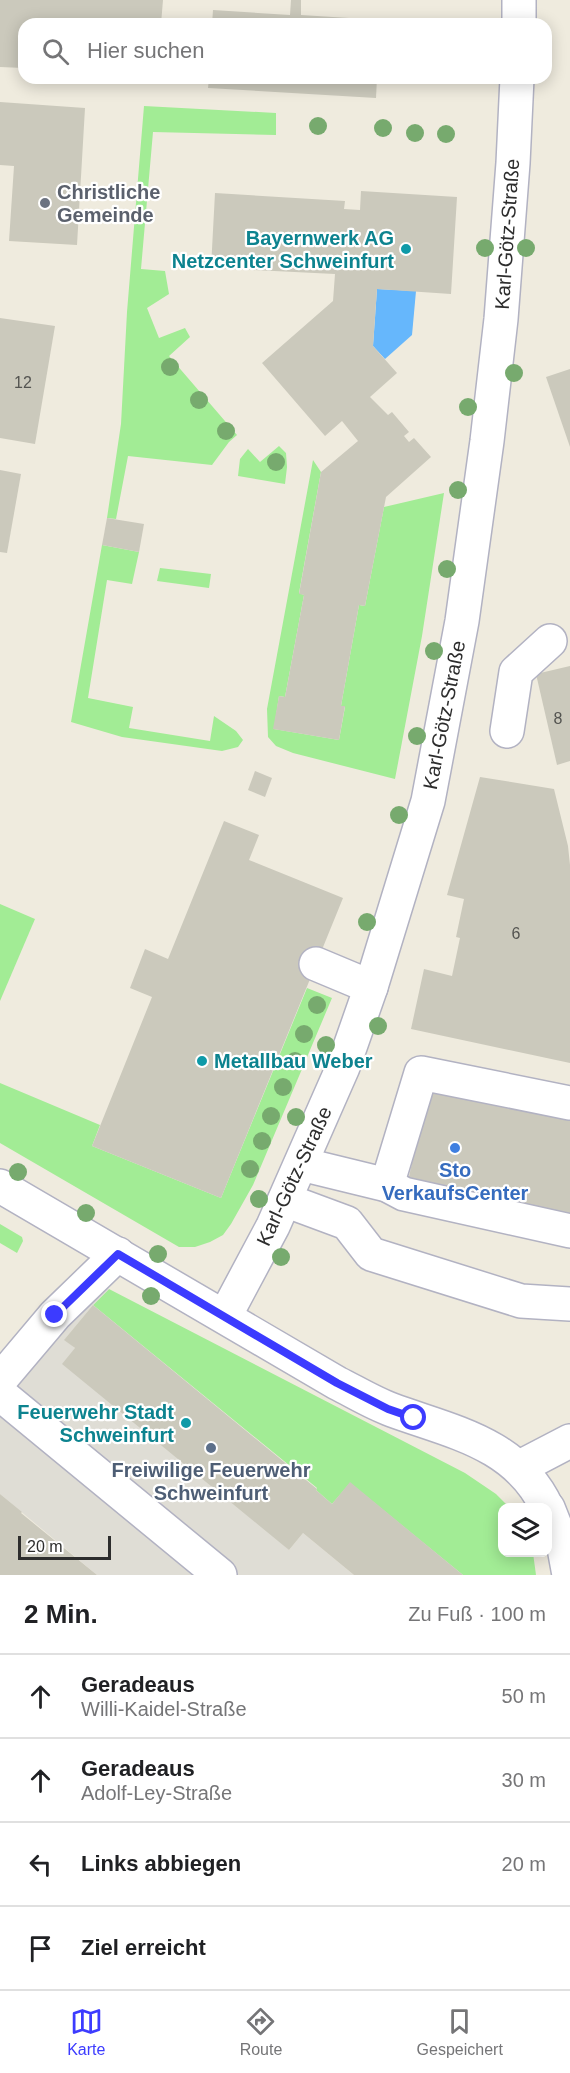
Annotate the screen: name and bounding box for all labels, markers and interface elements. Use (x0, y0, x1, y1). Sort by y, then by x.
search box (18, 18, 552, 84)
icon: search (39, 35, 72, 68)
text: Hier suchen (87, 38, 204, 63)
street label: Karl-Götz-Straße (491, 158, 523, 310)
place label: Christliche Gemeinde (57, 181, 160, 226)
marker: Christliche Gemeinde (38, 196, 52, 210)
place label: Bayernwerk AG Netzcenter Schweinfurt (172, 227, 394, 272)
marker: Bayernwerk AG Netzcenter Schweinfurt (399, 242, 413, 256)
house number: 12 (14, 374, 32, 391)
street label: Karl-Götz-Straße (419, 639, 469, 791)
house number: 8 (554, 710, 563, 727)
house number: 6 (512, 925, 521, 942)
place label: Metallbau Weber (214, 1050, 373, 1072)
marker: Metallbau Weber (195, 1054, 209, 1068)
street label: Karl-Götz-Straße (252, 1103, 336, 1249)
marker: Sto VerkaufsCenter (448, 1141, 462, 1155)
place label: Sto VerkaufsCenter (382, 1159, 529, 1204)
route end (41, 1301, 67, 1327)
place label: Feuerwehr Stadt Schweinfurt (17, 1401, 174, 1446)
route start (400, 1404, 426, 1430)
marker: Feuerwehr Stadt Schweinfurt (179, 1416, 193, 1430)
marker: Freiwilige Feuerwehr Schweinfurt (204, 1441, 218, 1455)
place label: Freiwilige Feuerwehr Schweinfurt (112, 1459, 311, 1504)
map controls (498, 1503, 552, 1557)
button: layers (498, 1503, 552, 1557)
scale bar (18, 1533, 111, 1560)
text: 20 m (27, 1538, 63, 1555)
text: 2 Min. (24, 1599, 98, 1629)
text: Zu Fuß · 100 m (408, 1603, 546, 1625)
text: Geradeaus (81, 1672, 195, 1697)
icon: ahead (24, 1680, 57, 1713)
text: 50 m (502, 1685, 546, 1707)
text: Willi-Kaidel-Straße (81, 1698, 247, 1720)
text: Geradeaus (81, 1756, 195, 1781)
icon: ahead (24, 1764, 57, 1797)
text: 30 m (502, 1769, 546, 1791)
text: Adolf-Ley-Straße (81, 1782, 232, 1804)
icon: left (24, 1848, 57, 1881)
text: Links abbiegen (81, 1851, 241, 1876)
text: 20 m (502, 1853, 546, 1875)
icon: arrive (24, 1932, 57, 1965)
text: Ziel erreicht (81, 1935, 206, 1960)
tab: Karte (67, 2005, 105, 2059)
tab: Route (240, 2005, 282, 2059)
tab: Gespeichert (417, 2005, 503, 2059)

